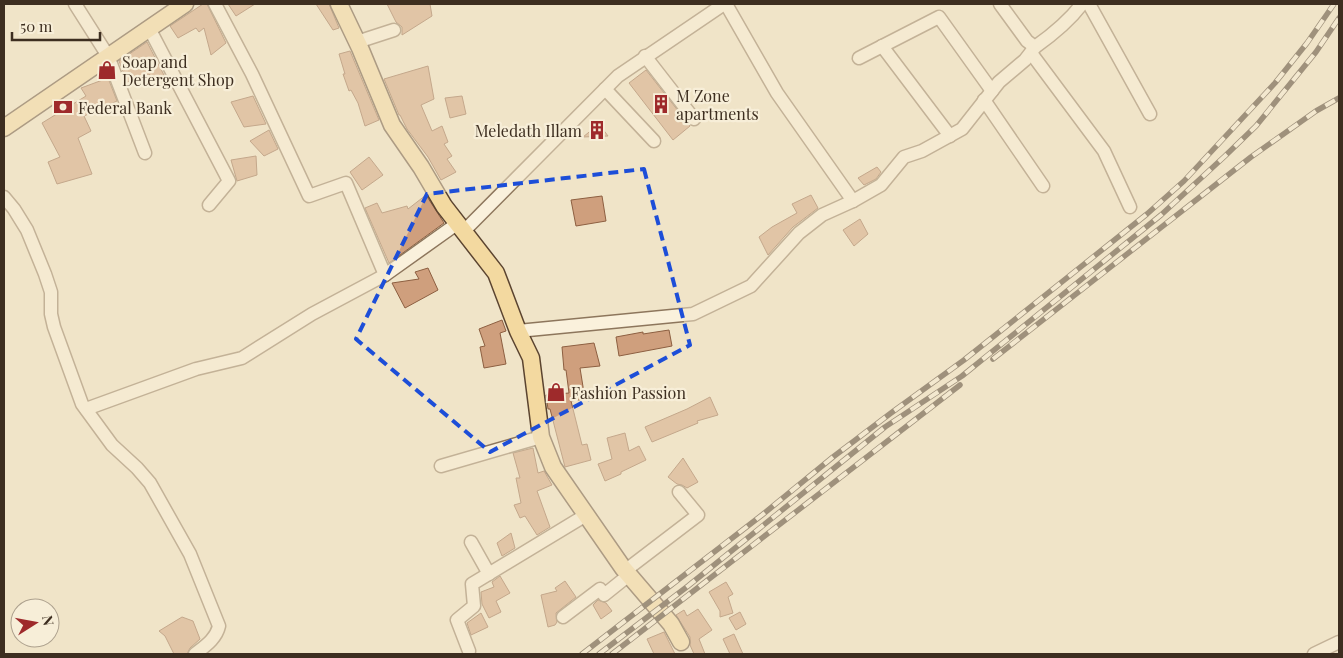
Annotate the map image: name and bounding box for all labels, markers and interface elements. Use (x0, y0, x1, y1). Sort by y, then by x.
scale bar (12, 10, 100, 42)
text: 50 m (20, 16, 53, 36)
place label: Soap and Detergent Shop (122, 51, 234, 90)
shop icon: Soap and Detergent Shop (96, 59, 118, 81)
place label: M Zone apartments (676, 85, 759, 124)
building icon: M Zone apartments (650, 93, 672, 115)
bank icon: Federal Bank (52, 96, 74, 118)
place label: Federal Bank (78, 97, 172, 118)
building icon: Meledath Illam (586, 119, 608, 141)
place label: Meledath Illam (475, 120, 582, 141)
shop icon: Fashion Passion (545, 381, 567, 403)
place label: Fashion Passion (571, 382, 686, 403)
north arrow (10, 598, 60, 648)
text: N (38, 614, 59, 627)

